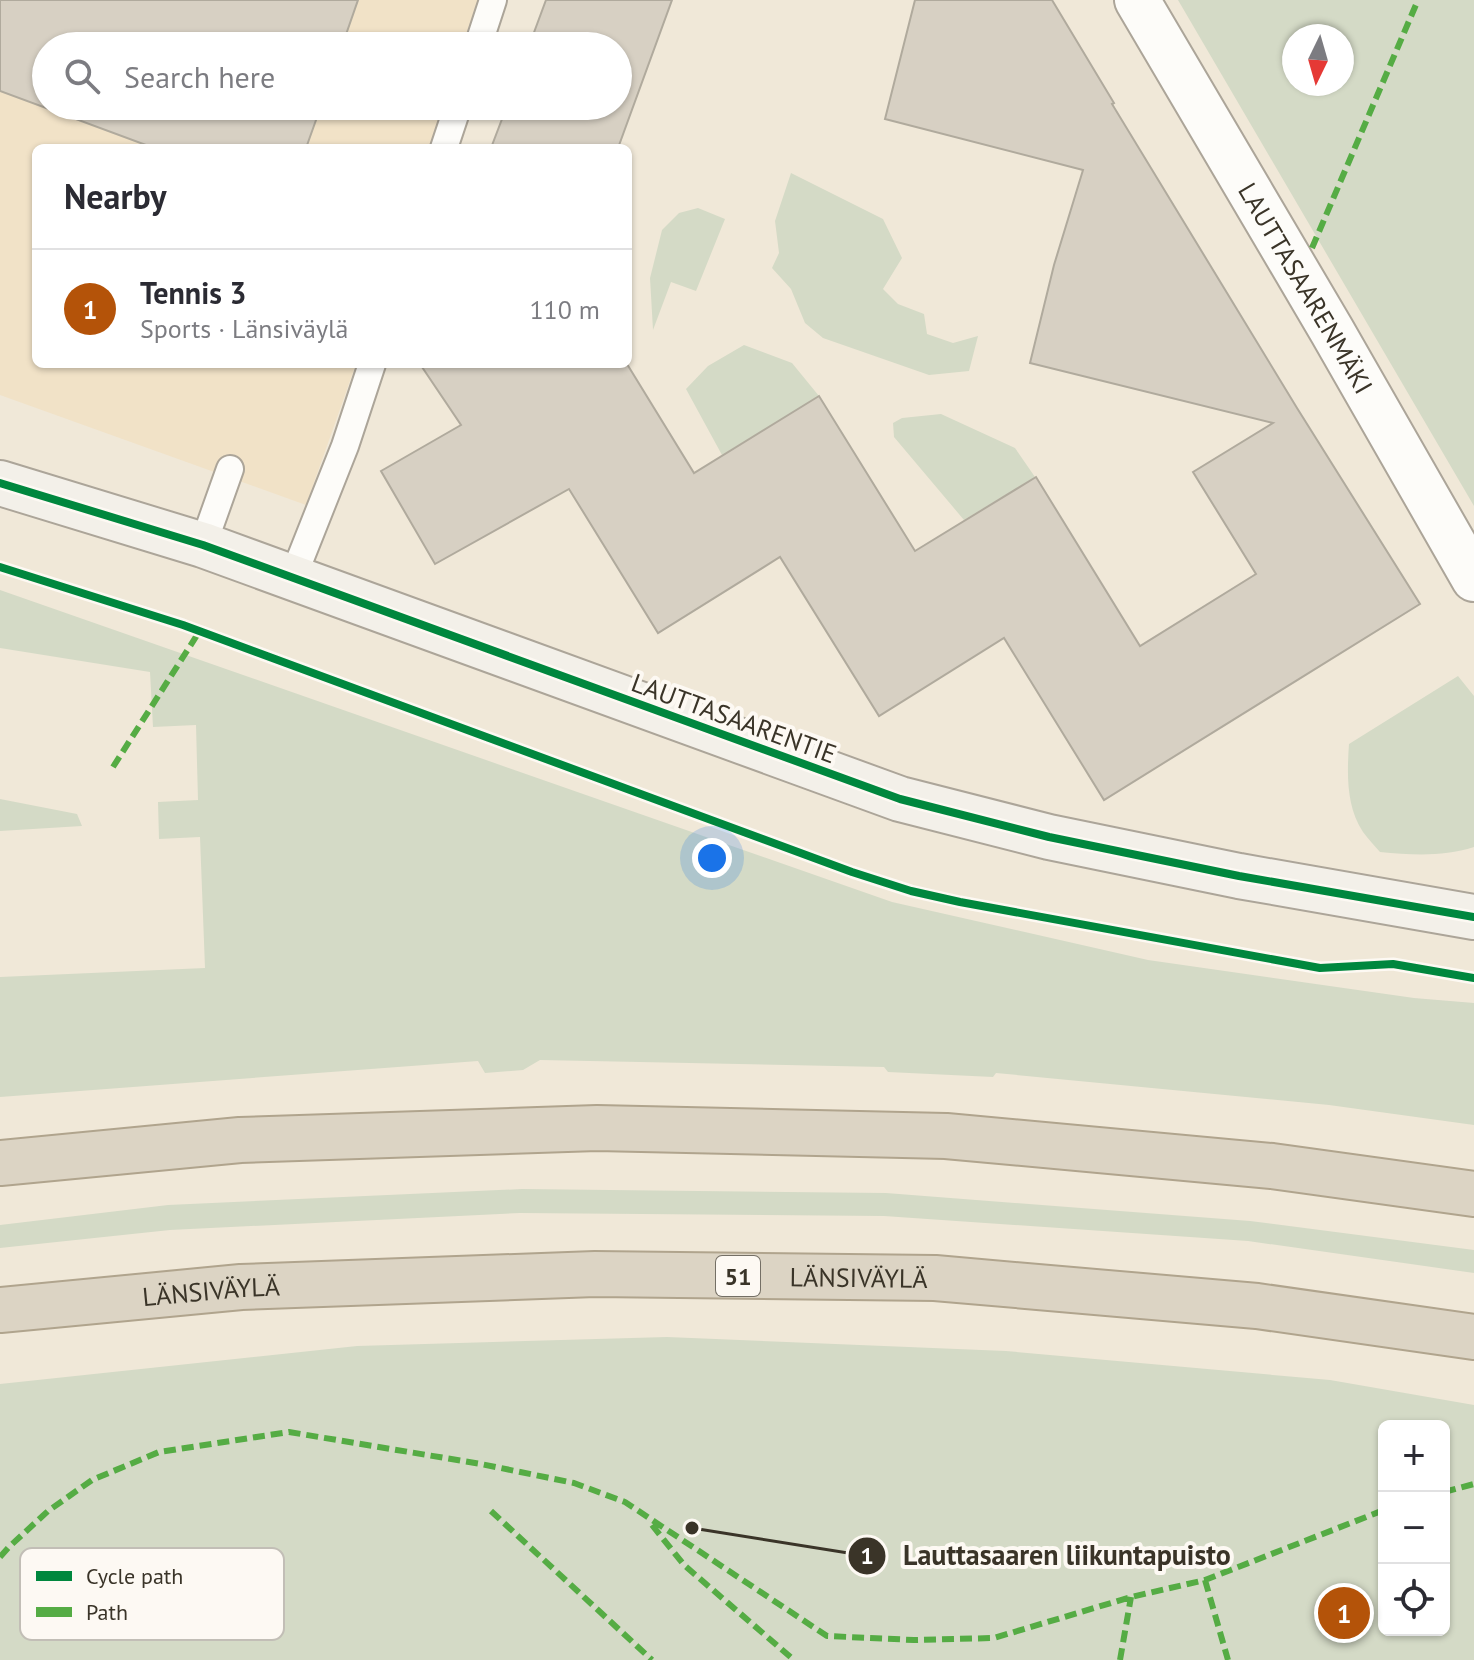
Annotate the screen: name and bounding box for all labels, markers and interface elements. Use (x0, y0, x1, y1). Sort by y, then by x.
north arrow (1282, 24, 1354, 96)
search box (32, 32, 632, 120)
icon: search (60, 54, 104, 98)
text: Search here (124, 57, 275, 96)
text: Nearby (64, 174, 166, 218)
street label: LAUTTASAARENMÄKI (1232, 176, 1381, 399)
text: Tennis 3 (140, 273, 246, 312)
text: 1 (83, 293, 97, 326)
text: 110 m (529, 293, 600, 326)
text: Sports · Länsiväylä (140, 312, 349, 345)
street label: LAUTTASAARENTIE (627, 666, 841, 770)
your location (692, 838, 732, 878)
road number: 51 (716, 1256, 760, 1296)
street label: LÄNSIVÄYLÄ (789, 1260, 928, 1294)
street label: LÄNSIVÄYLÄ (141, 1269, 281, 1313)
map controls (1378, 1420, 1450, 1636)
button: + (1378, 1420, 1450, 1492)
button: − (1378, 1492, 1450, 1564)
callout: Lauttasaaren liikuntapuisto (847, 1530, 1247, 1582)
text: Lauttasaaren liikuntapuisto (903, 1536, 1231, 1573)
text: 1 (860, 1540, 874, 1571)
legend (20, 1548, 284, 1640)
text: Cycle path (86, 1562, 183, 1590)
button: locate (1378, 1564, 1450, 1636)
pin: 1 (1318, 1583, 1370, 1643)
text: Path (86, 1598, 128, 1626)

